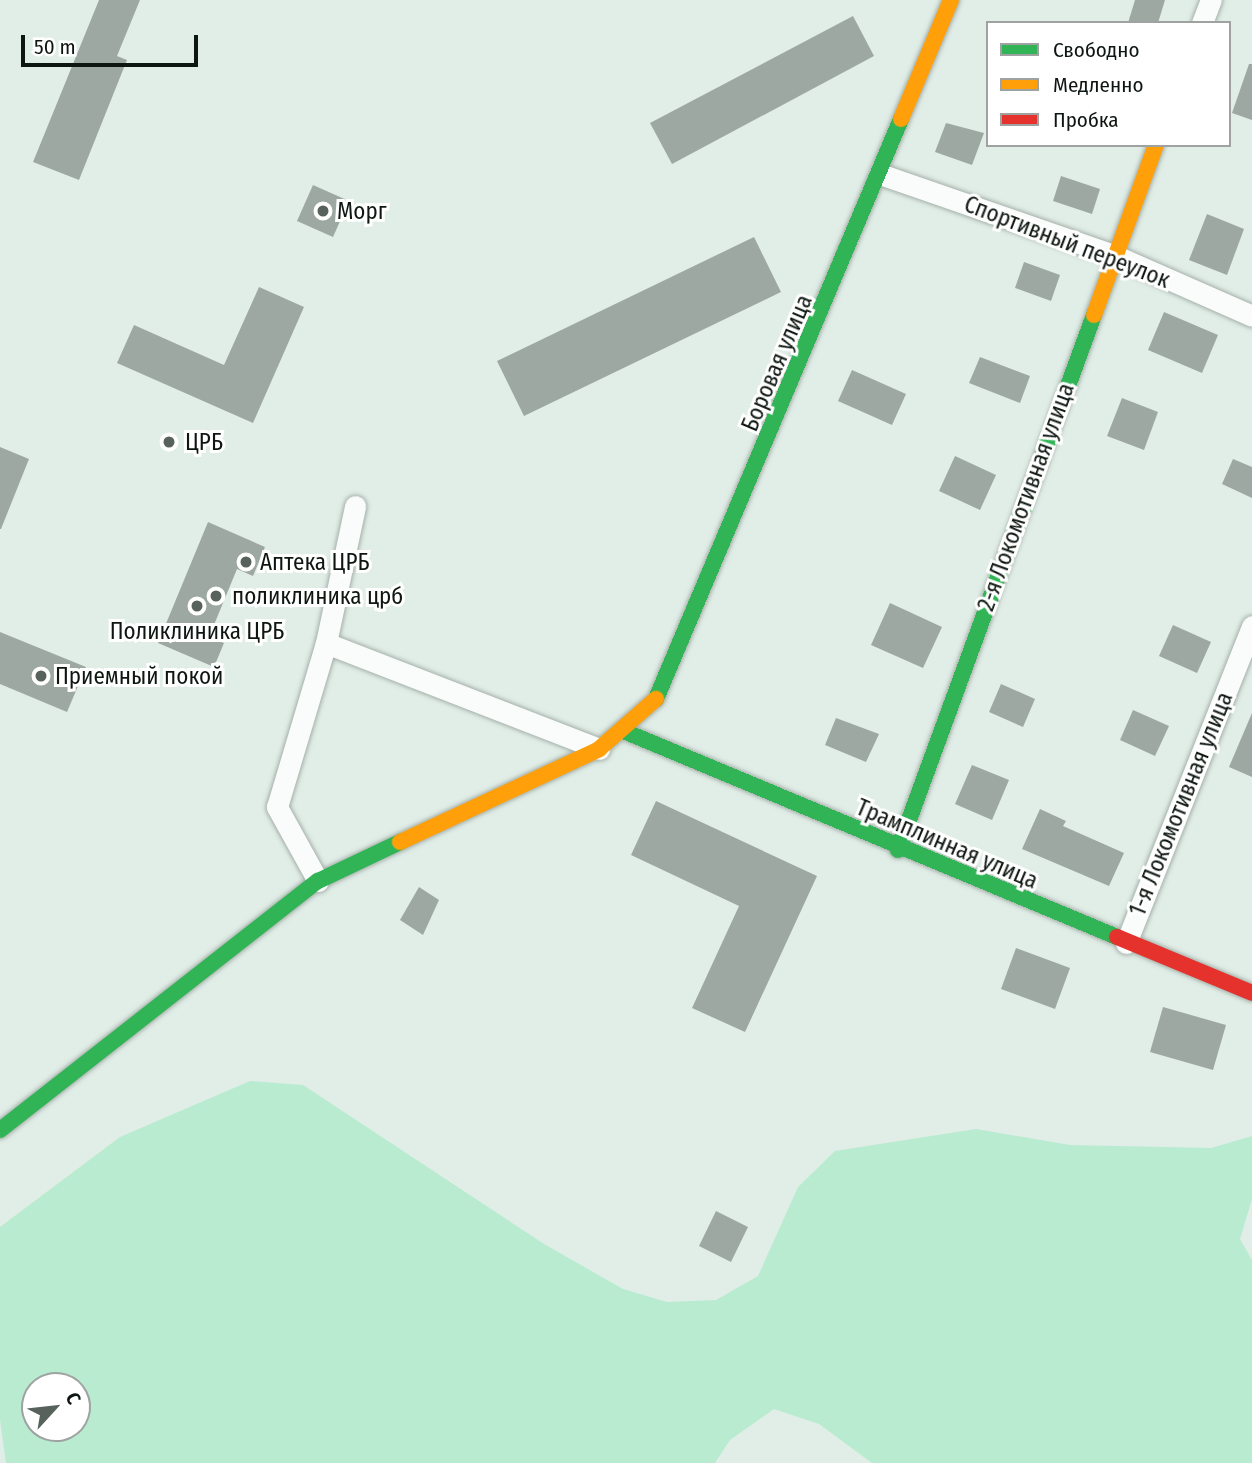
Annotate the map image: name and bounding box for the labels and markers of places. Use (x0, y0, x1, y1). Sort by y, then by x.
place label: Морг (337, 197, 387, 225)
marker: Морг (315, 203, 331, 219)
place label: ЦРБ (185, 428, 223, 456)
marker: ЦРБ (159, 432, 179, 452)
place label: Аптека ЦРБ (260, 548, 370, 576)
marker: Аптека ЦРБ (238, 554, 254, 570)
place label: поликлиника црб (232, 582, 403, 610)
marker: поликлиника црб (206, 586, 226, 606)
marker: Поликлиника ЦРБ (189, 598, 205, 614)
place label: Поликлиника ЦРБ (110, 617, 284, 645)
place label: Приемный покой (55, 662, 223, 690)
marker: Приемный покой (33, 668, 49, 684)

